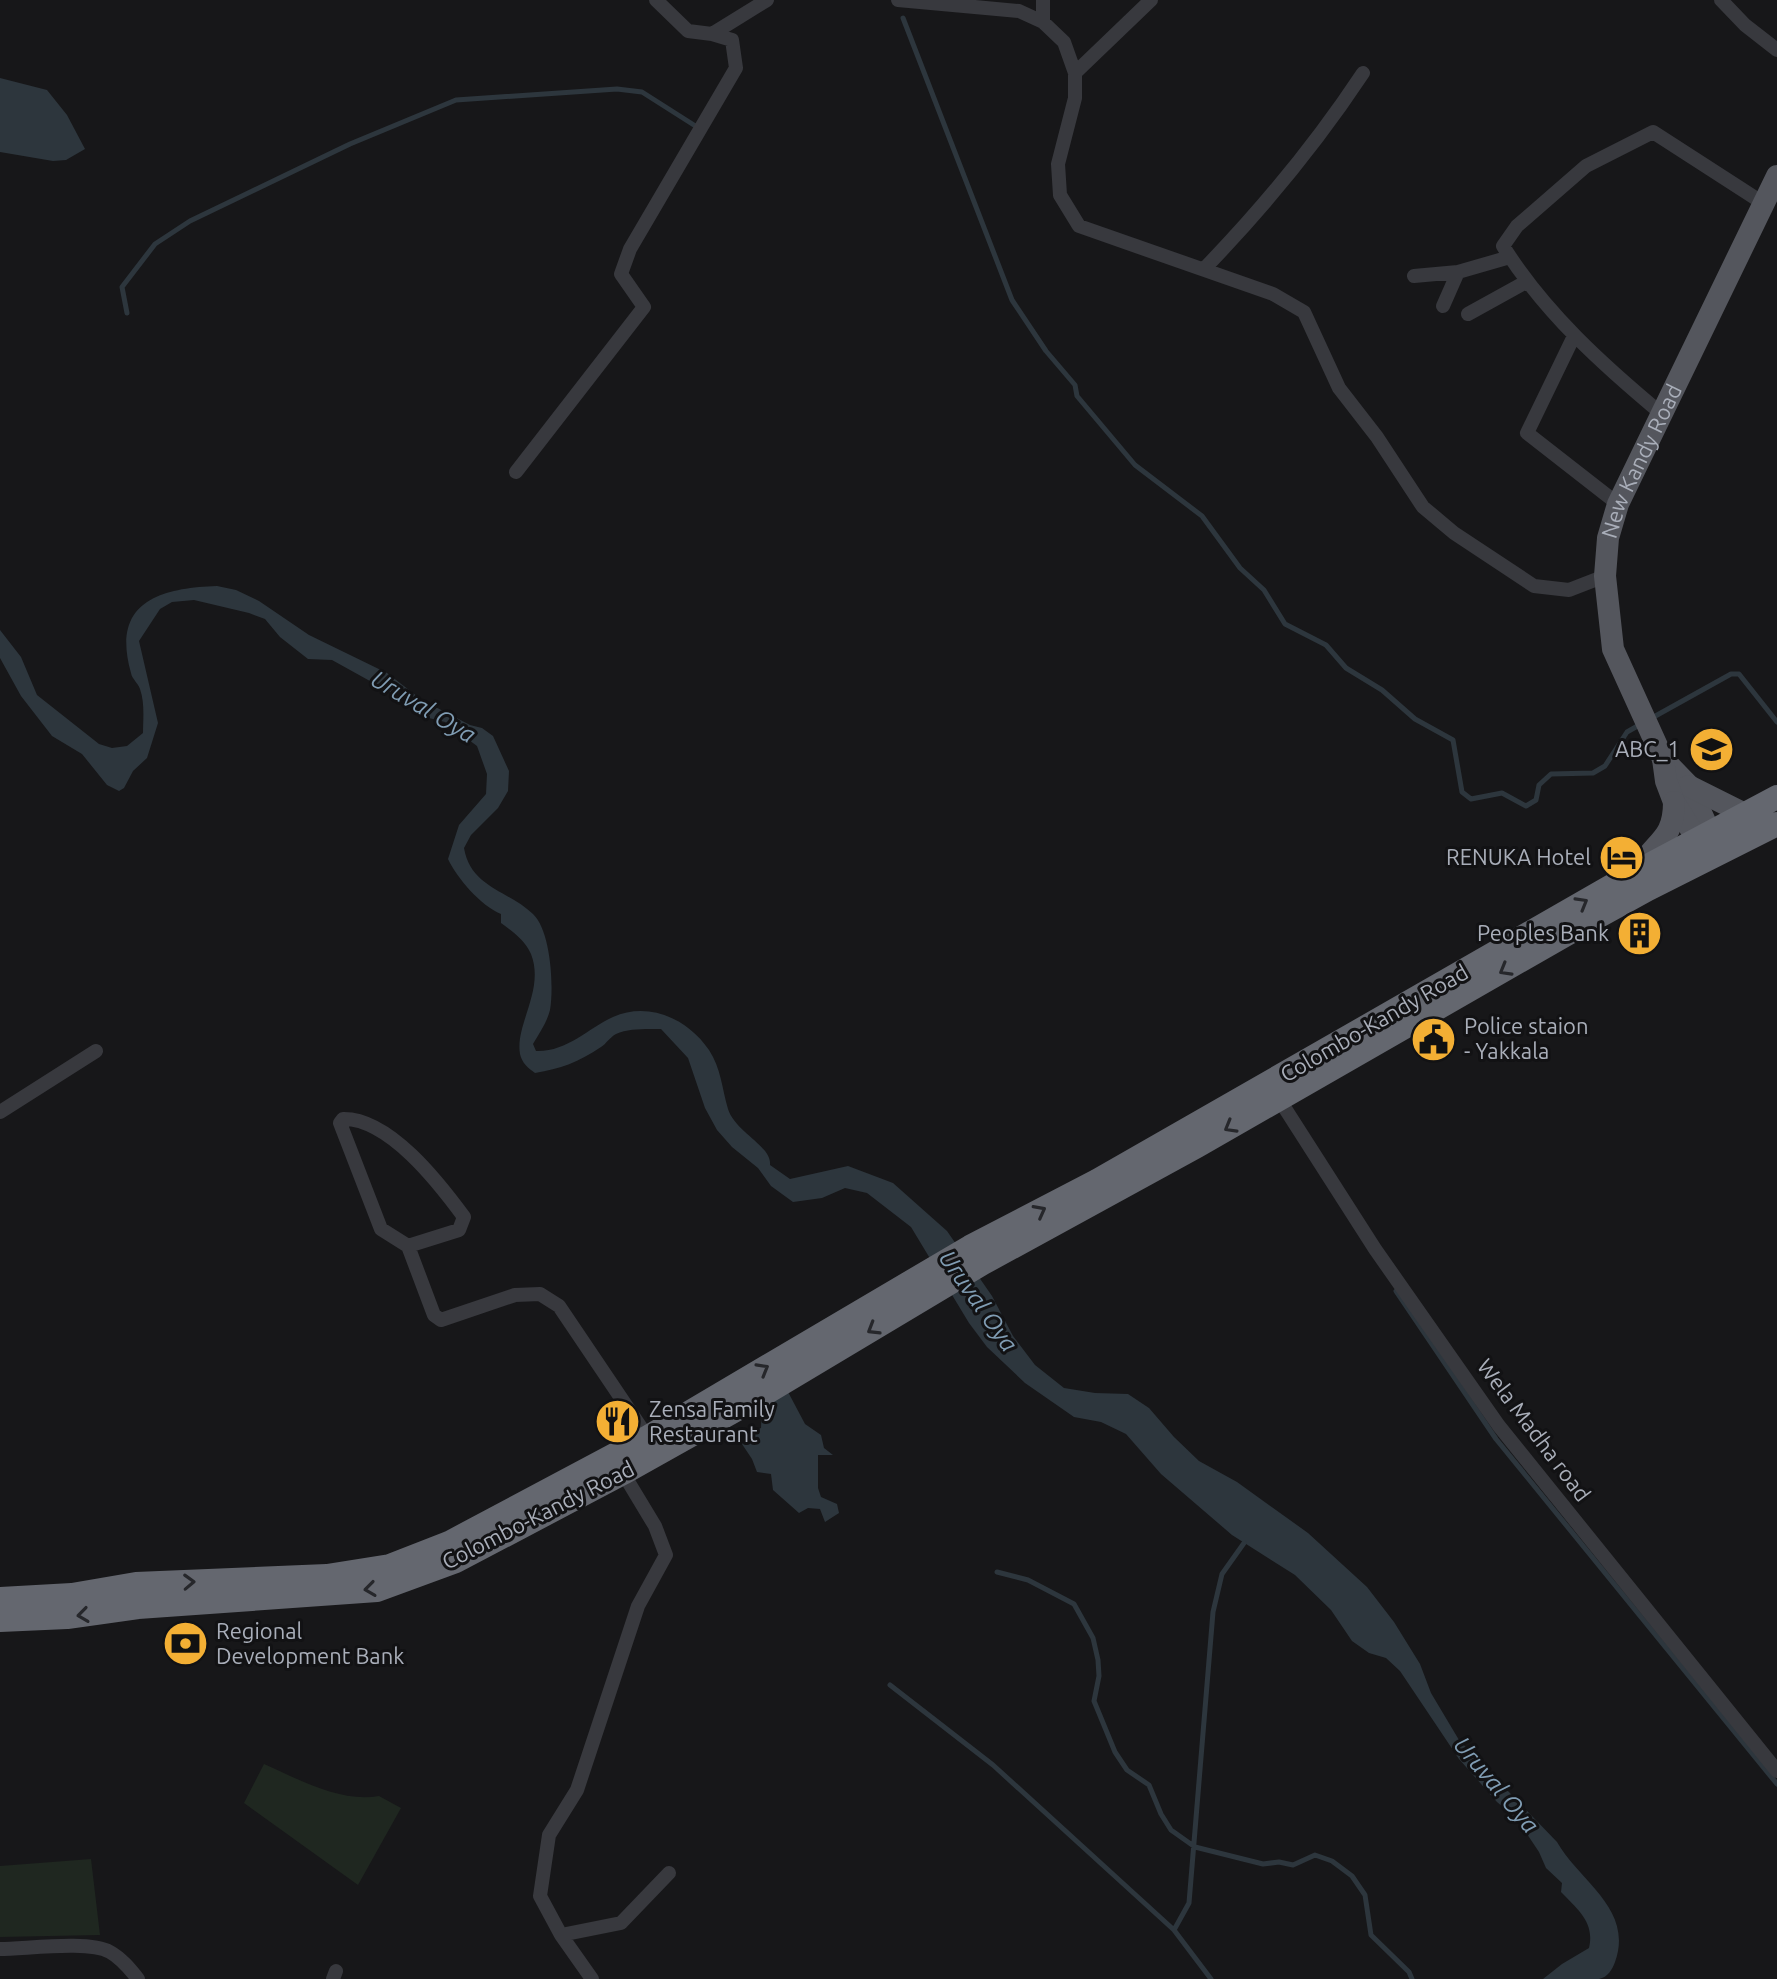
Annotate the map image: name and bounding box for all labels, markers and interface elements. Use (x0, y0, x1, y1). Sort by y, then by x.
street label: New Kandy Road (1596, 380, 1686, 541)
water label: Uruval Oya (366, 665, 480, 748)
school or university icon: ABC_1 (1687, 725, 1735, 773)
place label: ABC_1 (1615, 736, 1680, 762)
hotel icon: RENUKA Hotel (1598, 833, 1646, 881)
place label: RENUKA Hotel (1446, 844, 1591, 869)
one-way arrow (1573, 897, 1588, 913)
building icon: Peoples Bank (1616, 909, 1664, 957)
place label: Peoples Bank (1477, 920, 1609, 945)
street label: Colombo-Kandy Road (1275, 959, 1472, 1087)
one-way arrow (1499, 960, 1514, 976)
place label: Police staion - Yakkala (1464, 1013, 1588, 1063)
public building icon: Police staion - Yakkala (1409, 1015, 1457, 1063)
one-way arrow (1225, 1117, 1239, 1133)
one-way arrow (1031, 1206, 1046, 1221)
water label: Uruval Oya (934, 1245, 1023, 1356)
one-way arrow (867, 1319, 882, 1335)
street label: Wela Madha road (1473, 1354, 1596, 1506)
one-way arrow (754, 1363, 769, 1379)
place label: Zensa Family Restaurant (649, 1396, 775, 1446)
restaurant icon: Zensa Family Restaurant (594, 1398, 642, 1446)
street label: Colombo-Kandy Road (437, 1455, 638, 1574)
one-way arrow (183, 1573, 196, 1590)
one-way arrow (363, 1580, 377, 1597)
one-way arrow (76, 1606, 90, 1623)
place label: Regional Development Bank (216, 1618, 404, 1668)
bank icon: Regional Development Bank (161, 1620, 209, 1668)
water label: Uruval Oya (1448, 1731, 1544, 1838)

